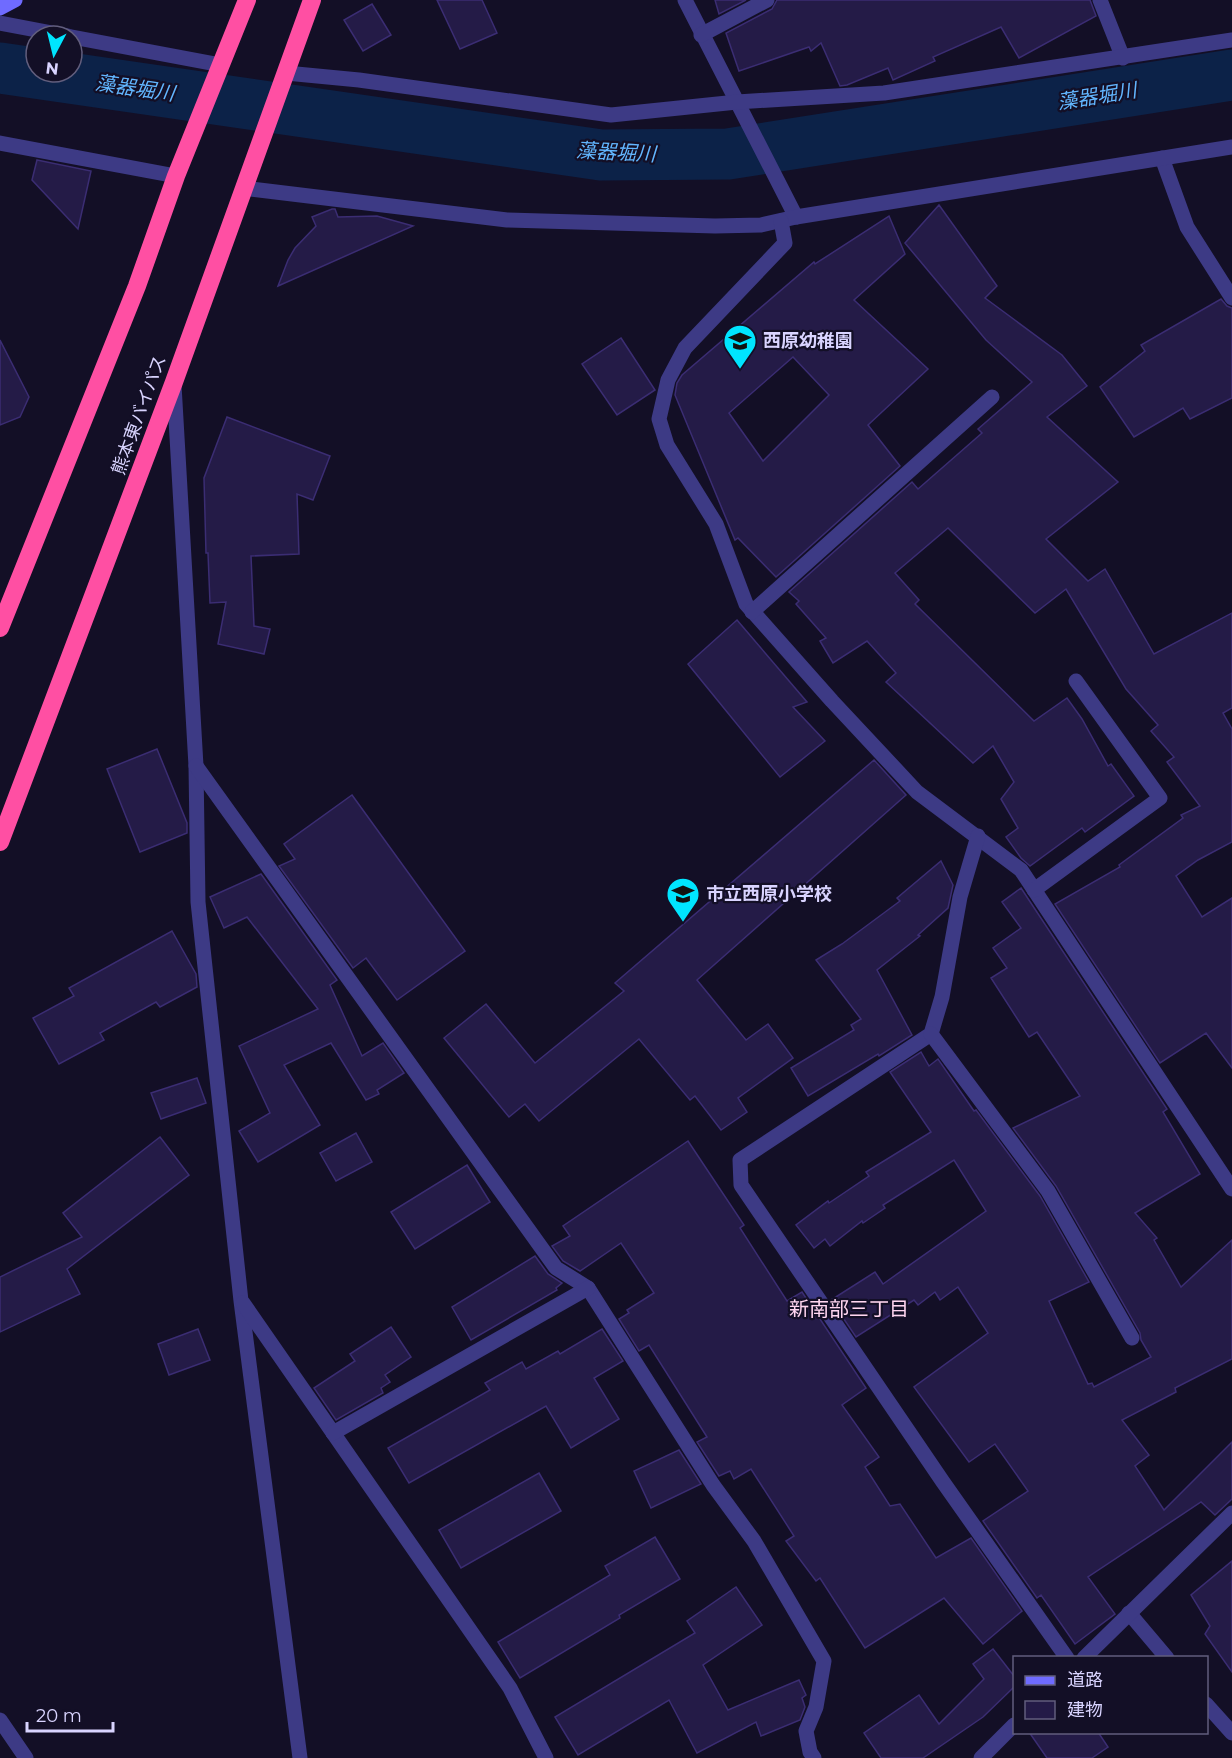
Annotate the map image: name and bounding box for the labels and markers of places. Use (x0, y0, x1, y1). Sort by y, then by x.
school or university icon: 西原幼稚園 (722, 323, 758, 370)
place label: 西原幼稚園 (763, 330, 853, 352)
school or university icon: 市立西原小学校 (665, 876, 701, 923)
place label: 市立西原小学校 (706, 883, 832, 905)

